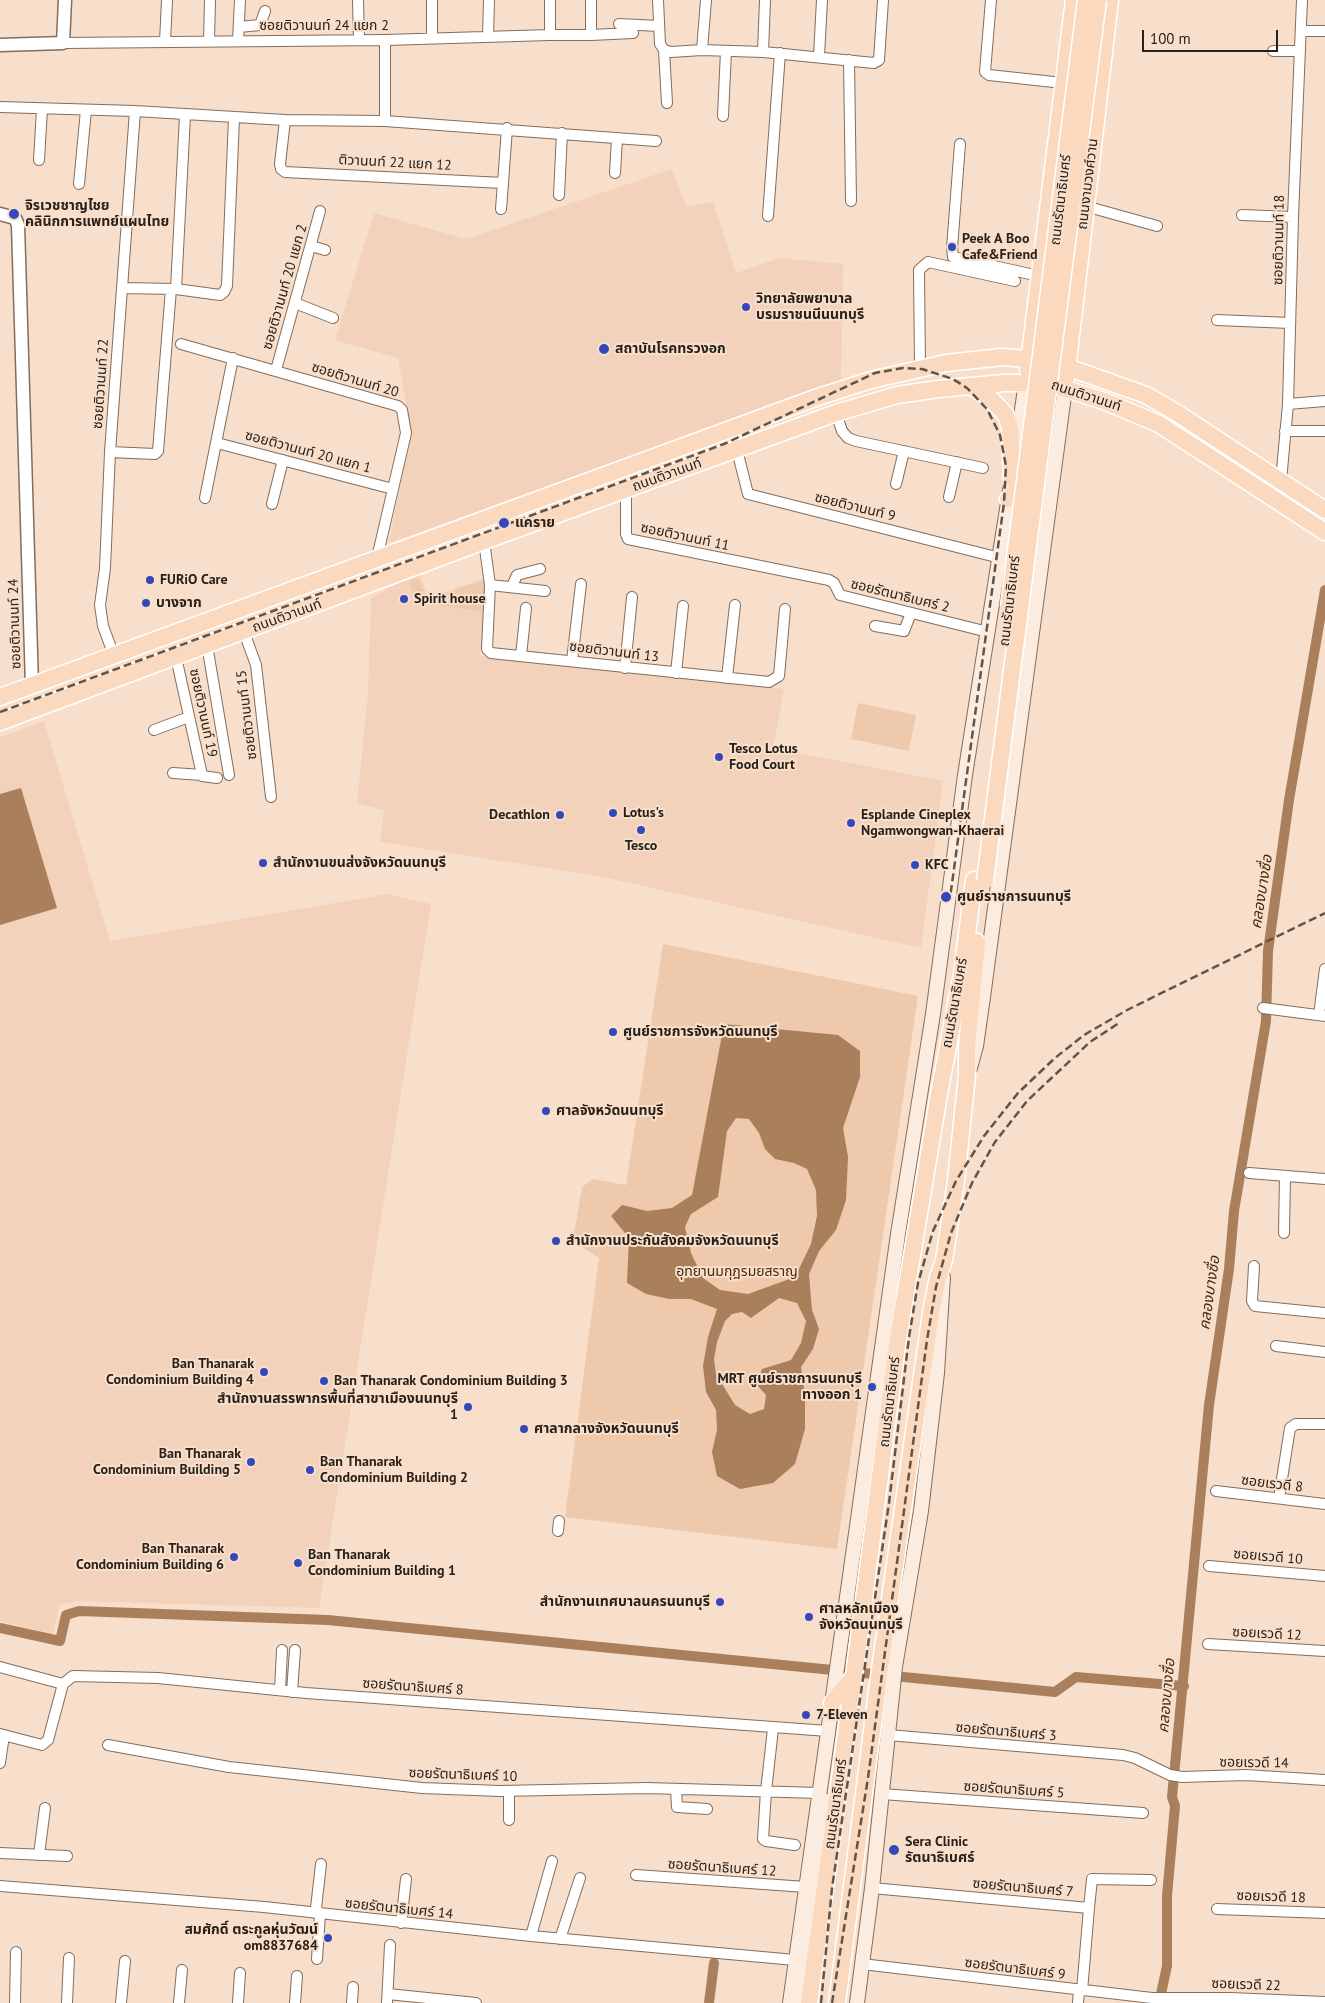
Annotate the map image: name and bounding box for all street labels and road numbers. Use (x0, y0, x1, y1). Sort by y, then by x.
street label: ซอยติวานนท์ 24 แยก 2 (259, 18, 389, 34)
street label: ถนนงามวงศ์วาน (1074, 137, 1102, 231)
street label: ติวานนท์ 22 แยก 12 (338, 152, 452, 174)
street label: ถนนรัตนาธิเบศร์ (1047, 154, 1075, 246)
street label: ซอยติวานนท์ 18 (1270, 195, 1288, 285)
street label: ซอยติวานนท์ 20 แยก 2 (259, 222, 311, 352)
street label: ซอยติวานนท์ 22 (89, 338, 113, 430)
street label: ซอยติวานนท์ 20 (309, 359, 401, 401)
street label: ถนนติวานนท์ (1049, 377, 1123, 415)
street label: ซอยติวานนท์ 20 แยก 1 (243, 427, 373, 477)
street label: ถนนติวานนท์ (630, 455, 704, 495)
street label: ซอยติวานนท์ 9 (813, 489, 897, 525)
street label: ซอยติวานนท์ 11 (639, 519, 731, 555)
street label: ถนนรัตนาธิเบศร์ (996, 555, 1024, 647)
street label: ซอยรัตนาธิเบศร์ 2 (849, 576, 951, 616)
street label: ซอยติวานนท์ 24 (5, 579, 25, 669)
street label: ถนนติวานนท์ (250, 596, 324, 636)
street label: ซอยติวานนท์ 13 (568, 638, 660, 666)
street label: ซอยติวานนท์ 19 (185, 667, 221, 759)
street label: ซอยติวานนท์ 15 (233, 669, 261, 761)
street label: ถนนรัตนาธิเบศร์ (939, 957, 971, 1049)
street label: ถนนรัตนาธิเบศร์ (876, 1356, 904, 1448)
street label: ซอยเรวดี 8 (1240, 1472, 1304, 1496)
street label: ซอยเรวดี 10 (1233, 1546, 1303, 1568)
street label: ซอยเรวดี 12 (1232, 1624, 1302, 1644)
street label: ซอยรัตนาธิเบศร์ 8 (362, 1675, 464, 1699)
street label: ซอยรัตนาธิเบศร์ 3 (955, 1719, 1057, 1745)
street label: ซอยเรวดี 14 (1219, 1754, 1289, 1772)
street label: ถนนรัตนาธิเบศร์ (821, 1758, 851, 1850)
street label: ซอยรัตนาธิเบศร์ 10 (408, 1765, 518, 1785)
street label: ซอยรัตนาธิเบศร์ 5 (963, 1778, 1065, 1802)
street label: ซอยรัตนาธิเบศร์ 12 (667, 1856, 777, 1880)
street label: ซอยรัตนาธิเบศร์ 7 (972, 1875, 1074, 1901)
street label: ซอยเรวดี 18 (1236, 1887, 1306, 1907)
street label: ซอยรัตนาธิเบศร์ 14 (344, 1895, 454, 1923)
street label: ซอยรัตนาธิเบศร์ 9 (964, 1954, 1066, 1984)
street label: ซอยเรวดี 22 (1211, 1975, 1281, 1995)

